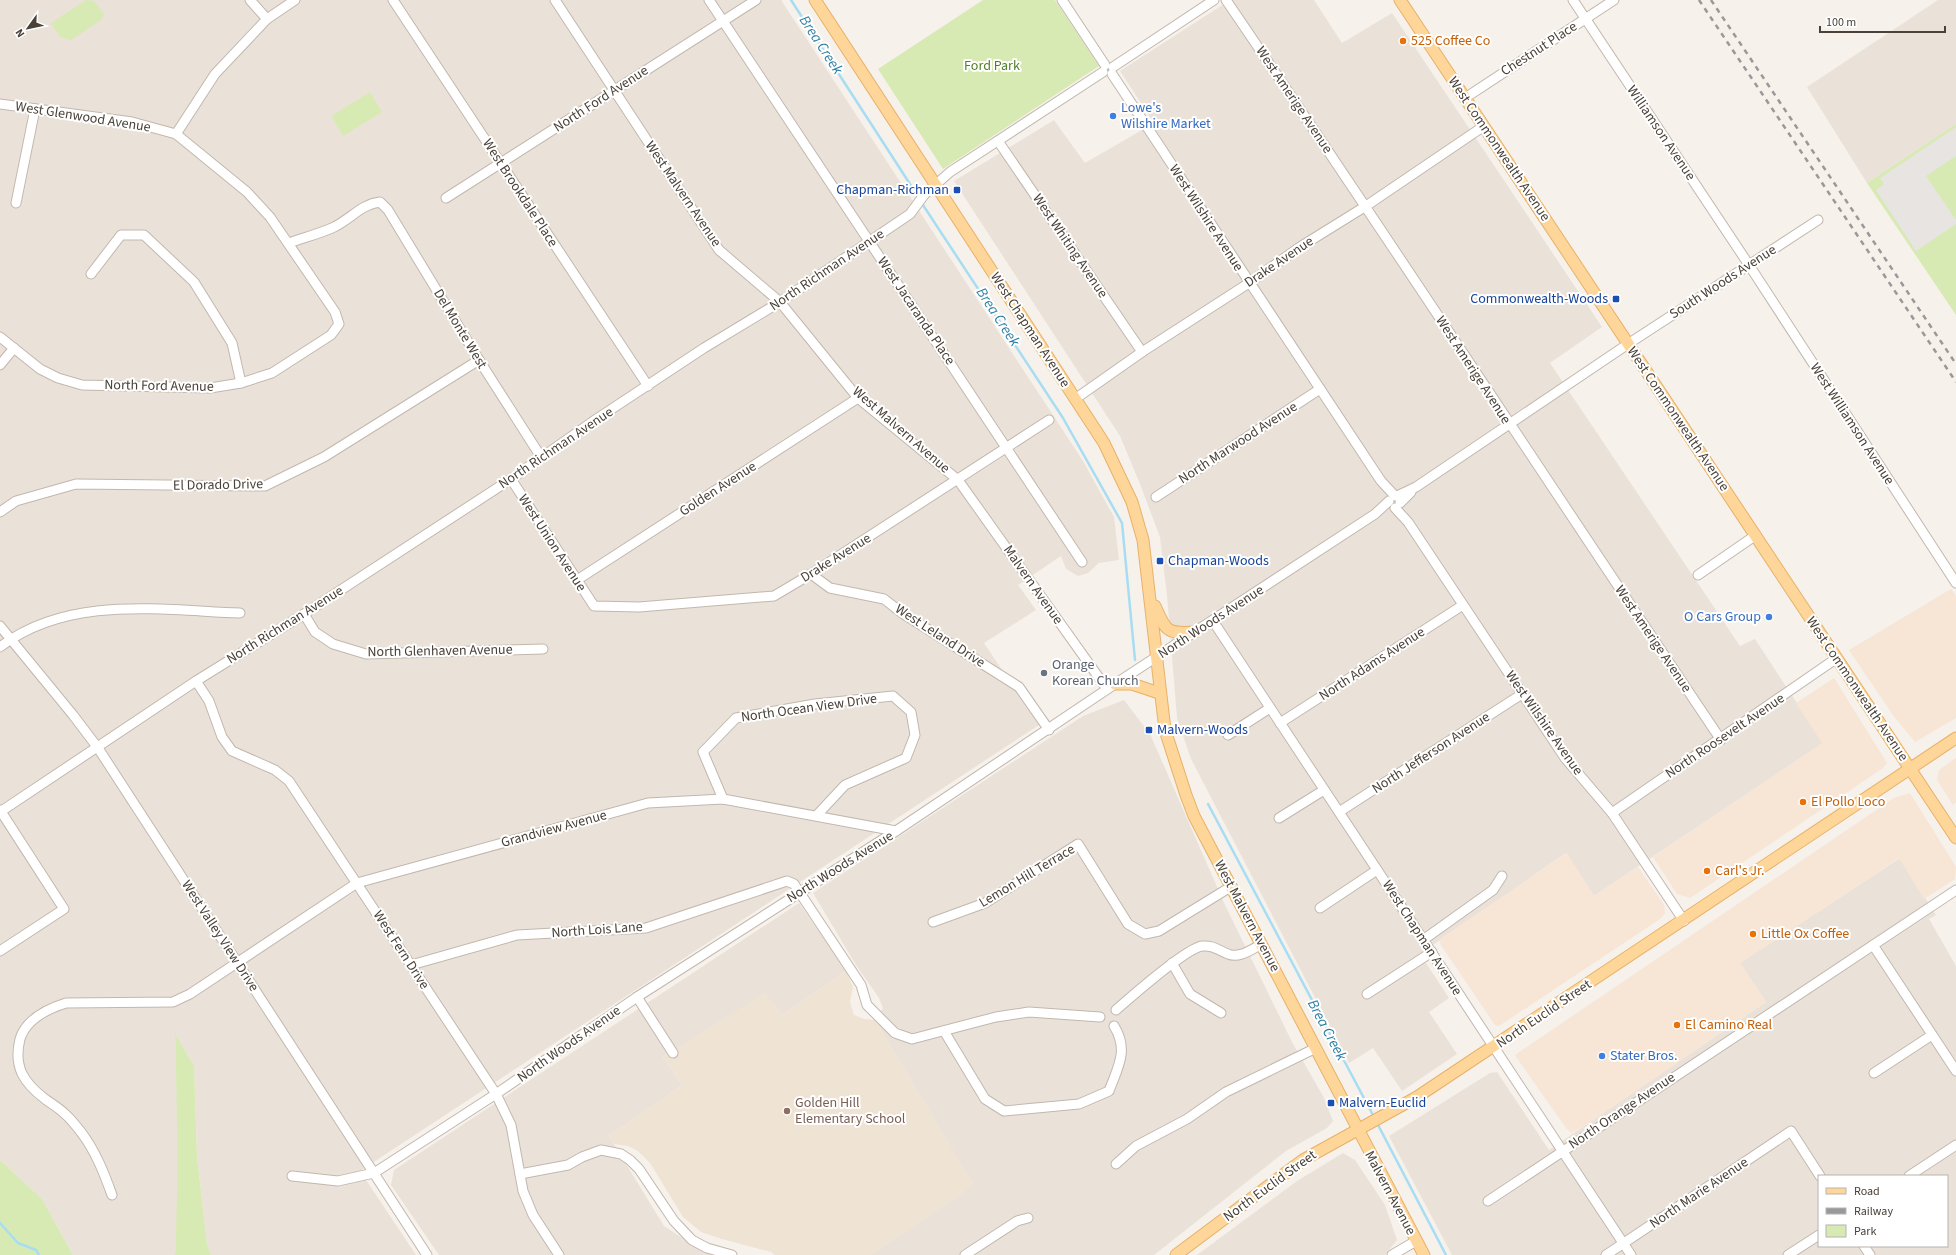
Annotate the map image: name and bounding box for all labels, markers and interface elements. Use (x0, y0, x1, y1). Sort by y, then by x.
north arrow (8, 8, 48, 48)
scale bar (1820, 8, 1945, 34)
water label: Brea Creek (794, 11, 848, 79)
text: 100 m (1826, 14, 1856, 31)
street label: Chestnut Place (1497, 17, 1581, 81)
text: N (12, 26, 28, 40)
place label: 525 Coffee Co (1411, 31, 1490, 51)
marker: 525 Coffee Co (1398, 36, 1408, 46)
street label: West Amerige Avenue (1251, 42, 1337, 158)
park label: Ford Park (964, 56, 1020, 76)
street label: North Ford Avenue (550, 61, 652, 137)
street label: West Commonwealth Avenue (1443, 73, 1555, 225)
street label: Williamson Avenue (1622, 81, 1700, 185)
street label: West Glenwood Avenue (14, 96, 152, 138)
place label: Lowe's Wilshire Market (1121, 98, 1211, 134)
marker: Lowe's Wilshire Market (1108, 111, 1118, 121)
street label: West Brookdale Place (477, 135, 563, 251)
street label: West Malvern Avenue (640, 137, 726, 251)
street label: West Wilshire Avenue (1164, 161, 1248, 275)
place label: Chapman-Richman (836, 180, 949, 200)
marker: Chapman-Richman (952, 185, 962, 195)
street label: West Whiting Avenue (1028, 190, 1112, 302)
street label: North Richman Avenue (766, 224, 888, 316)
street label: Drake Avenue (1240, 231, 1318, 293)
street label: South Woods Avenue (1666, 240, 1780, 324)
street label: West Jacaranda Place (872, 253, 960, 369)
street label: West Chapman Avenue (985, 268, 1075, 392)
water label: Brea Creek (971, 283, 1025, 351)
street label: Del Monte West (428, 285, 492, 373)
place label: Commonwealth-Woods (1470, 289, 1608, 309)
marker: Commonwealth-Woods (1611, 294, 1621, 304)
street label: West Amerige Avenue (1430, 312, 1516, 428)
street label: West Commonwealth Avenue (1622, 343, 1734, 495)
street label: West Williamson Avenue (1805, 359, 1899, 489)
street label: North Ford Avenue (104, 375, 214, 397)
street label: West Malvern Avenue (848, 382, 954, 478)
street label: North Marwood Avenue (1175, 397, 1301, 489)
street label: North Richman Avenue (495, 402, 617, 494)
street label: Golden Avenue (676, 457, 760, 521)
street label: El Dorado Drive (173, 474, 263, 496)
street label: West Union Avenue (513, 490, 591, 596)
street label: Drake Avenue (797, 528, 875, 588)
street label: Malvern Avenue (998, 541, 1068, 629)
place label: Chapman-Woods (1168, 551, 1269, 571)
marker: Chapman-Woods (1155, 556, 1165, 566)
street label: North Woods Avenue (1154, 580, 1268, 664)
street label: North Richman Avenue (223, 581, 347, 669)
street label: West Amerige Avenue (1610, 581, 1696, 697)
street label: West Leland Drive (891, 599, 989, 673)
place label: O Cars Group (1684, 607, 1761, 627)
marker: O Cars Group (1764, 612, 1774, 622)
street label: West Commonwealth Avenue (1801, 613, 1913, 765)
street label: North Adams Avenue (1315, 622, 1429, 706)
street label: North Glenhaven Avenue (367, 640, 513, 662)
place label: Orange Korean Church (1052, 655, 1139, 691)
street label: West Wilshire Avenue (1500, 667, 1588, 779)
marker: Orange Korean Church (1039, 668, 1049, 678)
street label: North Roosevelt Avenue (1661, 688, 1789, 783)
street label: North Ocean View Drive (740, 689, 878, 727)
street label: North Jefferson Avenue (1368, 707, 1494, 799)
place label: Malvern-Woods (1157, 720, 1248, 740)
marker: Malvern-Woods (1144, 725, 1154, 735)
place label: El Pollo Loco (1811, 792, 1885, 812)
marker: El Pollo Loco (1798, 797, 1808, 807)
street label: Grandview Avenue (499, 805, 609, 853)
street label: North Woods Avenue (783, 826, 897, 908)
street label: Lemon Hill Terrace (975, 839, 1079, 913)
street label: West Malvern Avenue (1209, 857, 1285, 975)
place label: Carl's Jr. (1715, 861, 1765, 881)
marker: Carl's Jr. (1702, 866, 1712, 876)
street label: West Valley View Drive (176, 876, 264, 996)
street label: West Chapman Avenue (1377, 876, 1467, 1000)
street label: West Fern Drive (368, 907, 434, 993)
street label: North Lois Lane (551, 917, 643, 943)
place label: Little Ox Coffee (1761, 924, 1849, 944)
marker: Little Ox Coffee (1748, 929, 1758, 939)
street label: North Euclid Street (1493, 975, 1596, 1053)
water label: Brea Creek (1302, 996, 1352, 1065)
street label: North Woods Avenue (513, 1001, 625, 1087)
place label: El Camino Real (1685, 1015, 1773, 1035)
marker: El Camino Real (1672, 1020, 1682, 1030)
place label: Stater Bros. (1610, 1046, 1677, 1066)
marker: Stater Bros. (1597, 1051, 1607, 1061)
street label: North Orange Avenue (1565, 1068, 1679, 1154)
place label: Golden Hill Elementary School (795, 1093, 906, 1129)
place label: Malvern-Euclid (1339, 1093, 1426, 1113)
marker: Malvern-Euclid (1326, 1098, 1336, 1108)
marker: Golden Hill Elementary School (782, 1106, 792, 1116)
street label: North Euclid Street (1219, 1145, 1321, 1227)
street label: Malvern Avenue (1359, 1147, 1421, 1239)
street label: North Marie Avenue (1646, 1153, 1752, 1233)
legend (1818, 1175, 1948, 1247)
text: Road (1854, 1183, 1880, 1200)
text: Railway (1854, 1203, 1893, 1220)
text: Park (1854, 1223, 1876, 1240)

